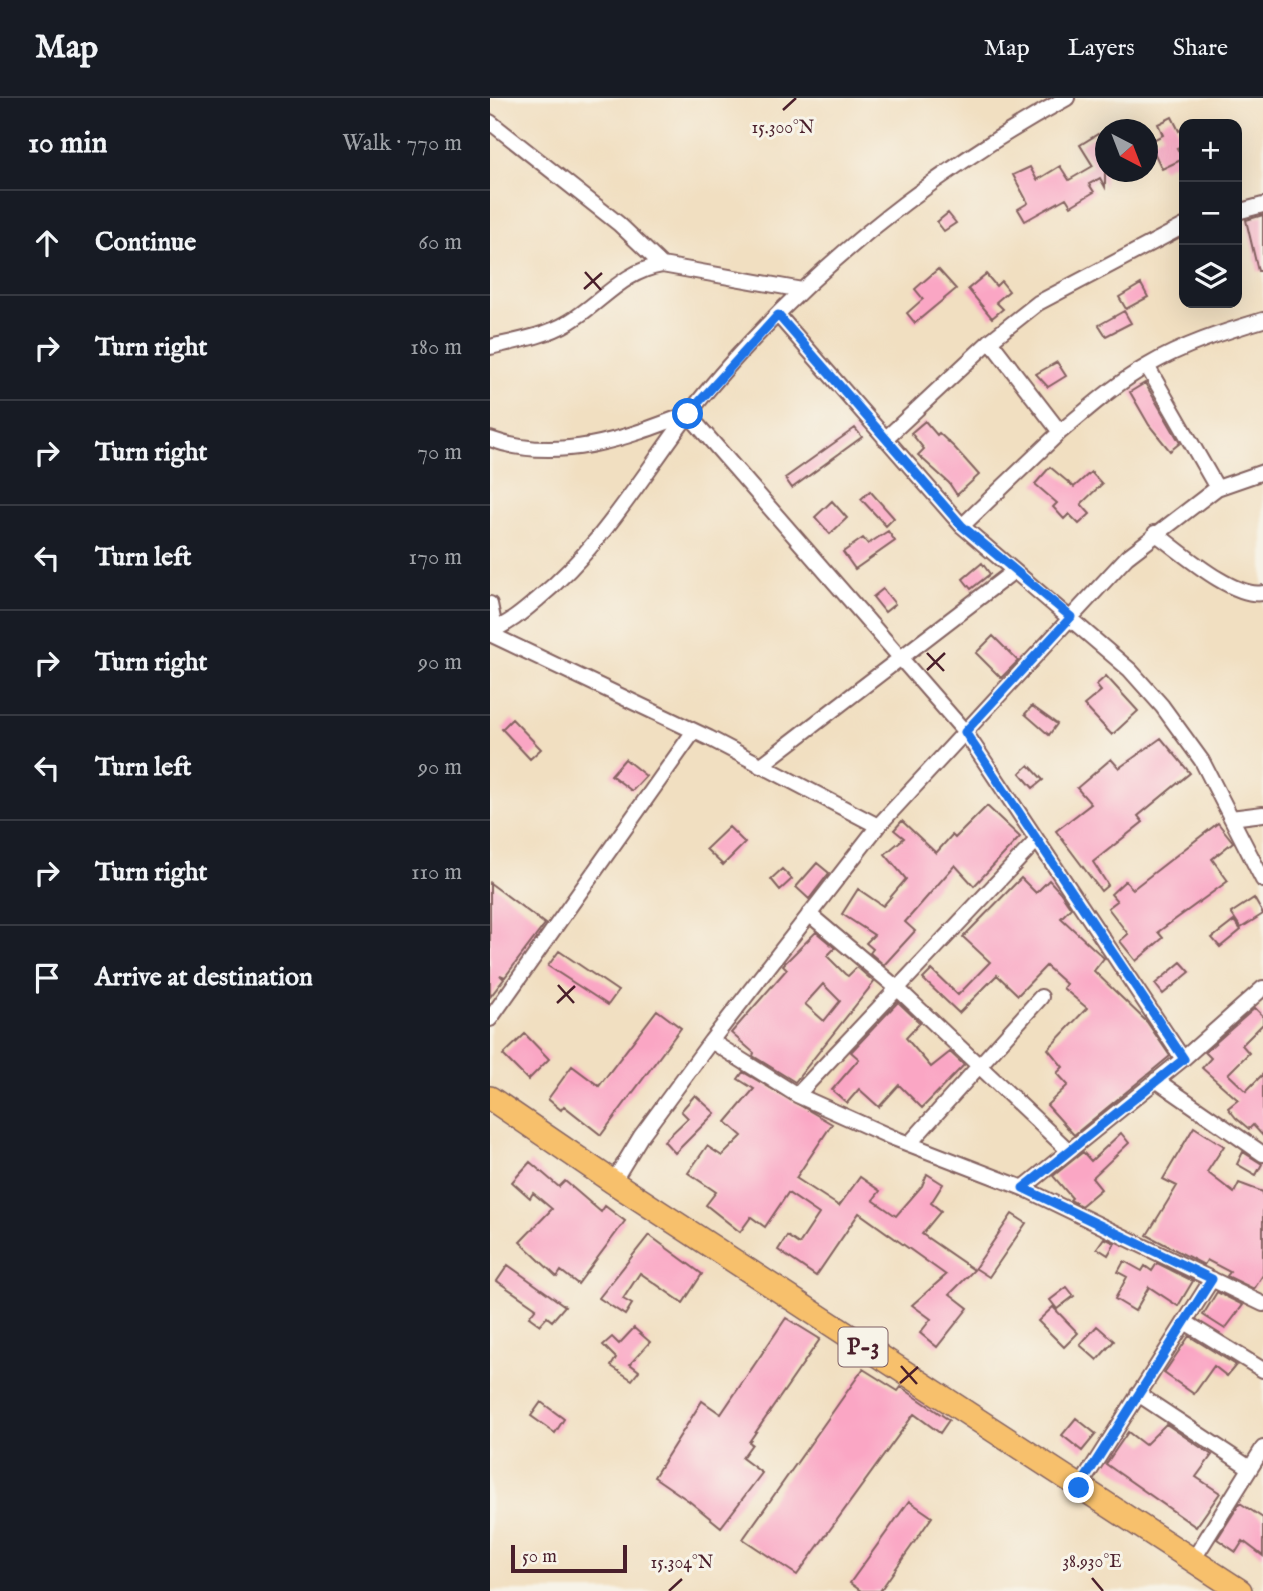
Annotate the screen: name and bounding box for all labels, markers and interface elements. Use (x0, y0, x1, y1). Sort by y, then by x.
text: Map (35, 27, 98, 69)
text: Map (984, 33, 1030, 64)
text: Layers (1068, 33, 1135, 64)
text: Share (1173, 33, 1228, 64)
text: 15.300°N (752, 117, 815, 140)
north arrow (1095, 119, 1158, 182)
map controls (1179, 119, 1242, 308)
button: + (1179, 119, 1242, 182)
text: 10 min (28, 125, 108, 163)
text: Walk · 770 m (342, 129, 462, 158)
button: − (1179, 182, 1242, 245)
icon: ahead (28, 224, 66, 262)
text: Continue (95, 226, 196, 259)
text: 60 m (418, 228, 462, 257)
button: layers (1179, 245, 1242, 308)
icon: right (28, 329, 66, 367)
text: Turn right (95, 331, 208, 364)
text: 180 m (410, 333, 462, 362)
route start (672, 398, 703, 429)
icon: right (28, 434, 66, 472)
text: Turn right (95, 436, 208, 469)
text: 70 m (417, 438, 462, 467)
icon: left (28, 539, 66, 577)
text: Turn left (95, 541, 192, 574)
text: 170 m (409, 543, 462, 572)
icon: right (28, 644, 66, 682)
text: Turn right (95, 646, 208, 679)
text: 90 m (418, 648, 462, 677)
icon: left (28, 749, 66, 787)
text: Turn left (95, 751, 192, 784)
text: 90 m (418, 753, 462, 782)
icon: right (28, 854, 66, 892)
text: Turn right (95, 856, 208, 889)
text: 110 m (411, 858, 462, 887)
icon: arrive (28, 959, 66, 997)
text: Arrive at destination (95, 961, 313, 994)
road number: P-3 (838, 1328, 888, 1366)
route end (1063, 1472, 1094, 1503)
scale bar (511, 1542, 626, 1574)
text: 50 m (522, 1545, 557, 1569)
text: 38.930°E (1062, 1551, 1122, 1574)
text: 15.304°N (651, 1552, 714, 1575)

